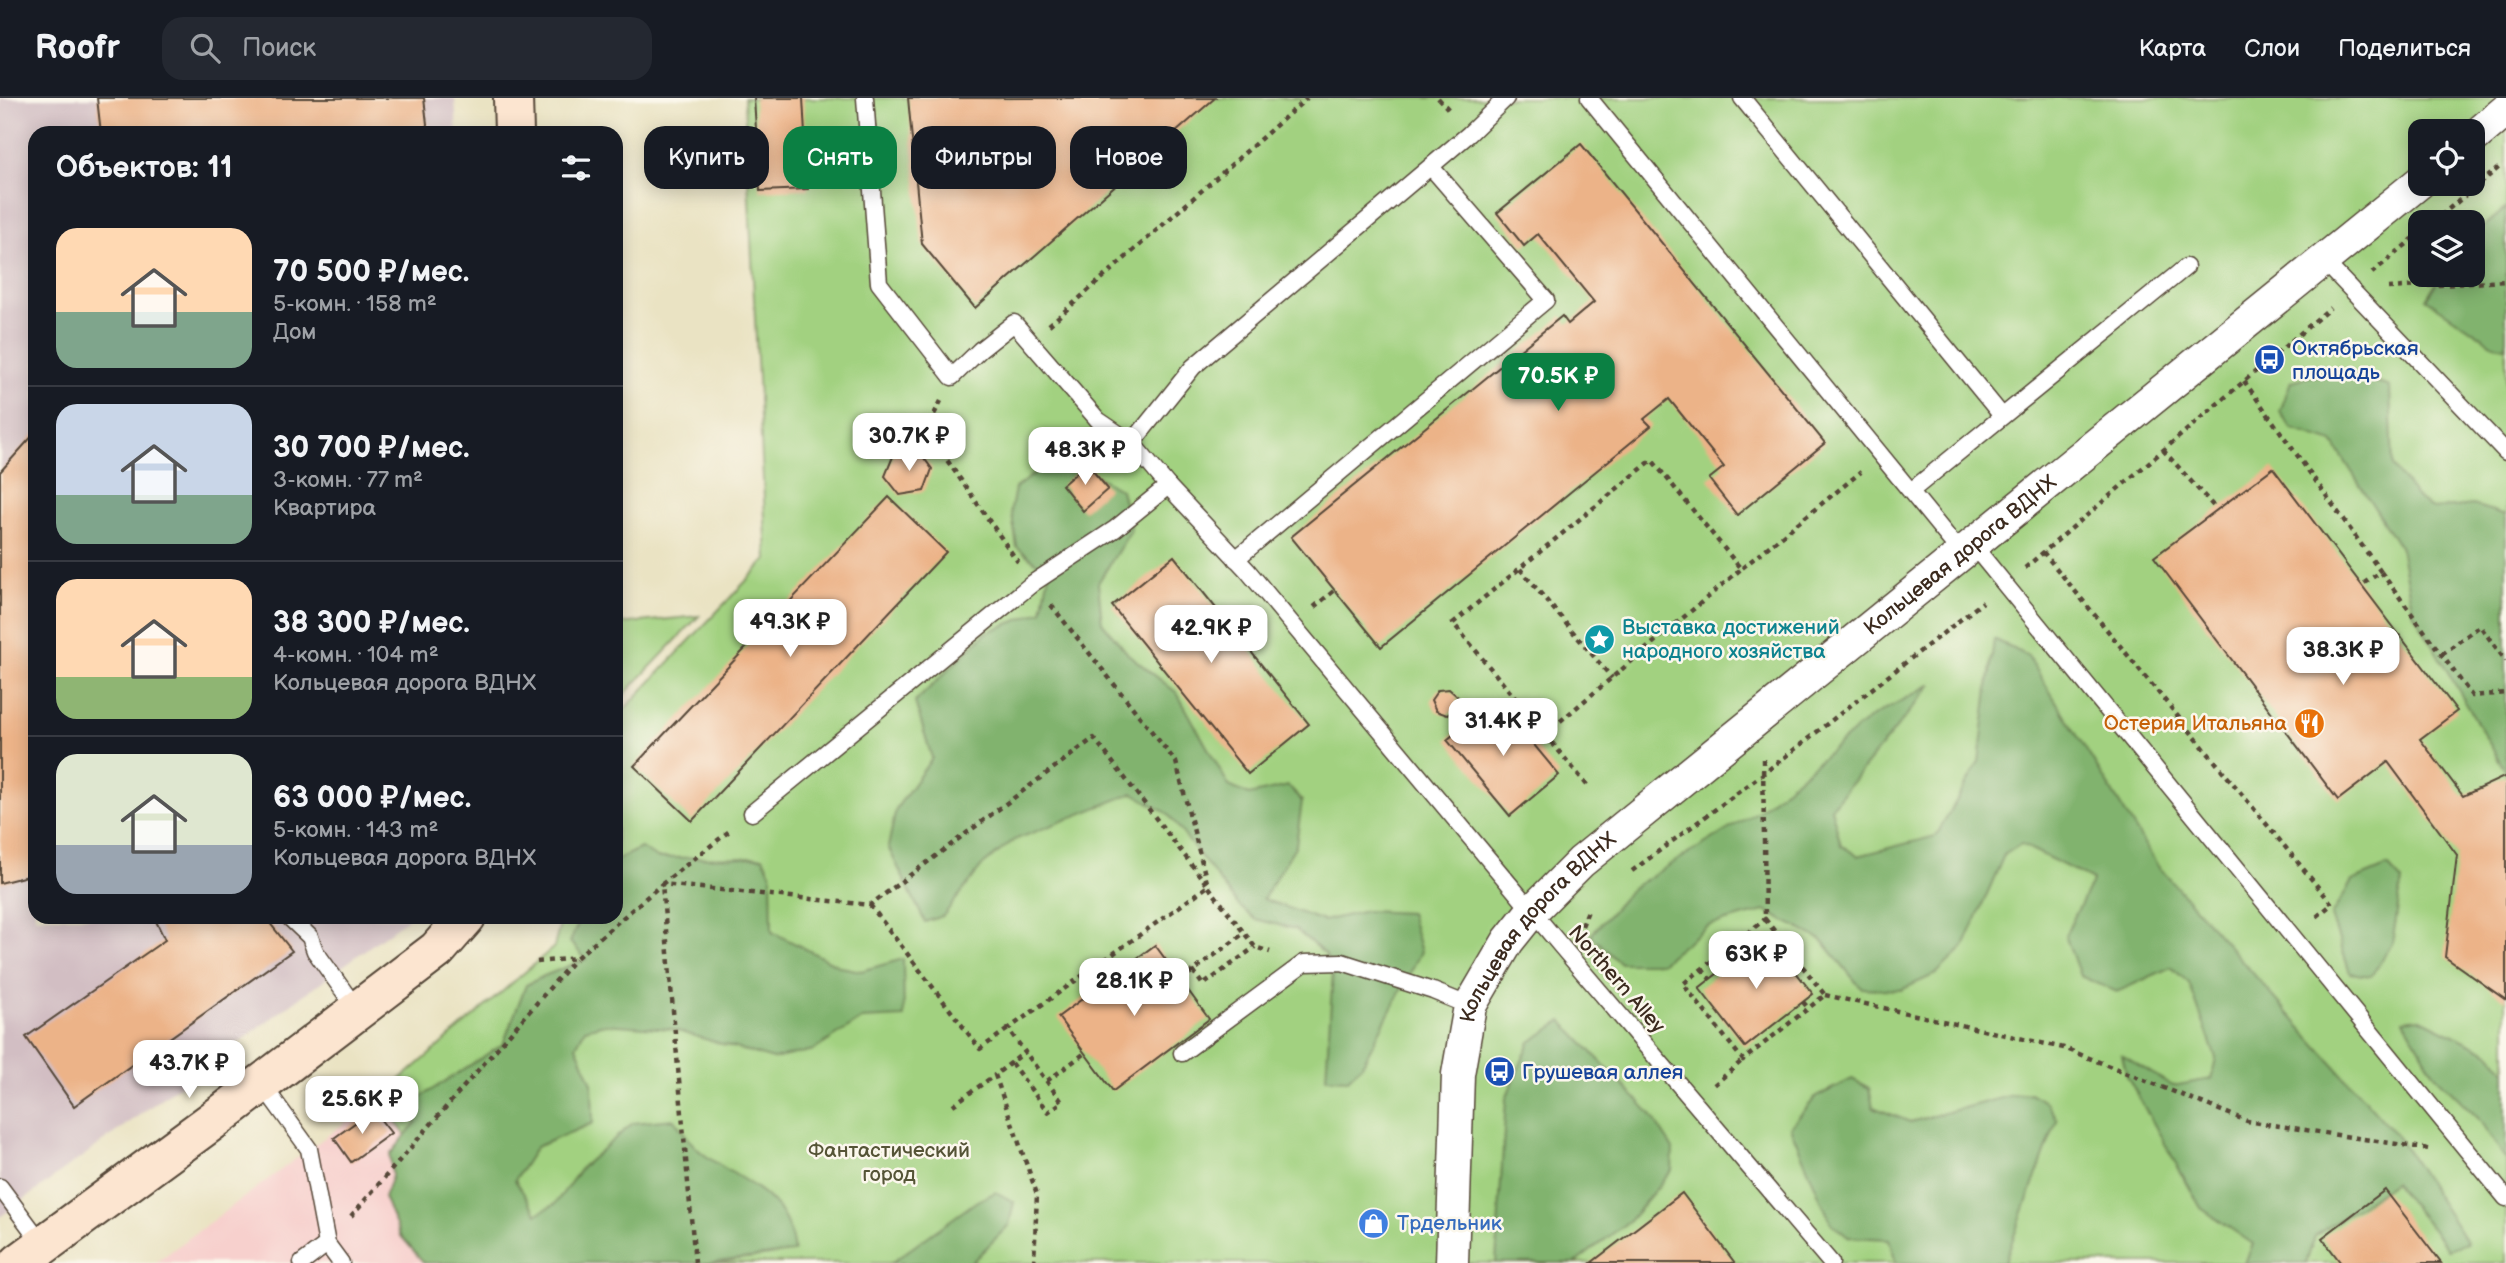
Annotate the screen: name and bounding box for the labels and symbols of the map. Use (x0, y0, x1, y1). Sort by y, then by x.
place label: Октябрьская площадь (2292, 336, 2419, 385)
bus stop icon: Октябрьская площадь (2252, 343, 2286, 377)
pin: 70.5K ₽ (1493, 354, 1623, 413)
pin: 30.7K ₽ (844, 414, 974, 473)
pin: 48.3K ₽ (1020, 428, 1150, 487)
street label: Кольцевая дорога ВДНХ (1859, 470, 2062, 641)
pin: 49.3K ₽ (725, 600, 855, 659)
pin: 42.9K ₽ (1146, 606, 1276, 665)
place label: Выставка достижений народного хозяйства (1622, 615, 1840, 664)
place icon: Выставка достижений народного хозяйства (1582, 622, 1616, 656)
pin: 38.3K ₽ (2278, 628, 2408, 687)
pin: 31.4K ₽ (1438, 698, 1568, 758)
restaurant icon: Остерия Итальяна (2293, 706, 2327, 740)
place label: Остерия Итальяна (2104, 711, 2288, 736)
street label: Кольцевая дорога ВДНХ (1455, 827, 1621, 1024)
street label: Northern Alley (1563, 920, 1671, 1039)
pin: 63K ₽ (1707, 932, 1805, 991)
pin: 28.1K ₽ (1069, 958, 1199, 1018)
pin: 43.7K ₽ (124, 1040, 254, 1100)
bus stop icon: Грушевая аллея (1482, 1055, 1516, 1089)
place label: Грушевая аллея (1522, 1060, 1683, 1085)
pin: 25.6K ₽ (297, 1076, 427, 1136)
park label: Фантастический город (808, 1138, 970, 1187)
shop icon: Трдельник (1357, 1206, 1391, 1240)
place label: Трдельник (1397, 1211, 1502, 1236)

